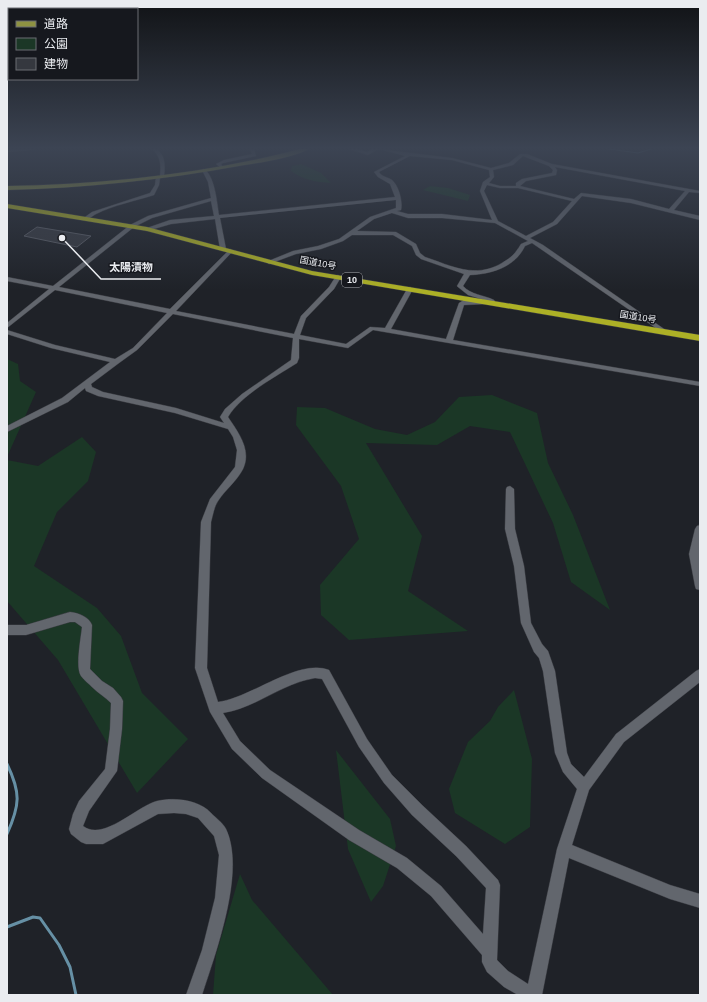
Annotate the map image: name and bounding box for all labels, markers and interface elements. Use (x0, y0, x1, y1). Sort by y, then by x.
legend (8, 8, 138, 80)
text: 道路 (44, 17, 68, 31)
text: 公園 (44, 37, 68, 51)
text: 建物 (44, 57, 68, 71)
street label: 国道10号 (299, 255, 337, 271)
callout: 太陽漬物 (101, 256, 161, 279)
text: 太陽漬物 (109, 261, 153, 273)
road number: 10 (342, 273, 362, 287)
street label: 国道10号 (619, 309, 657, 325)

